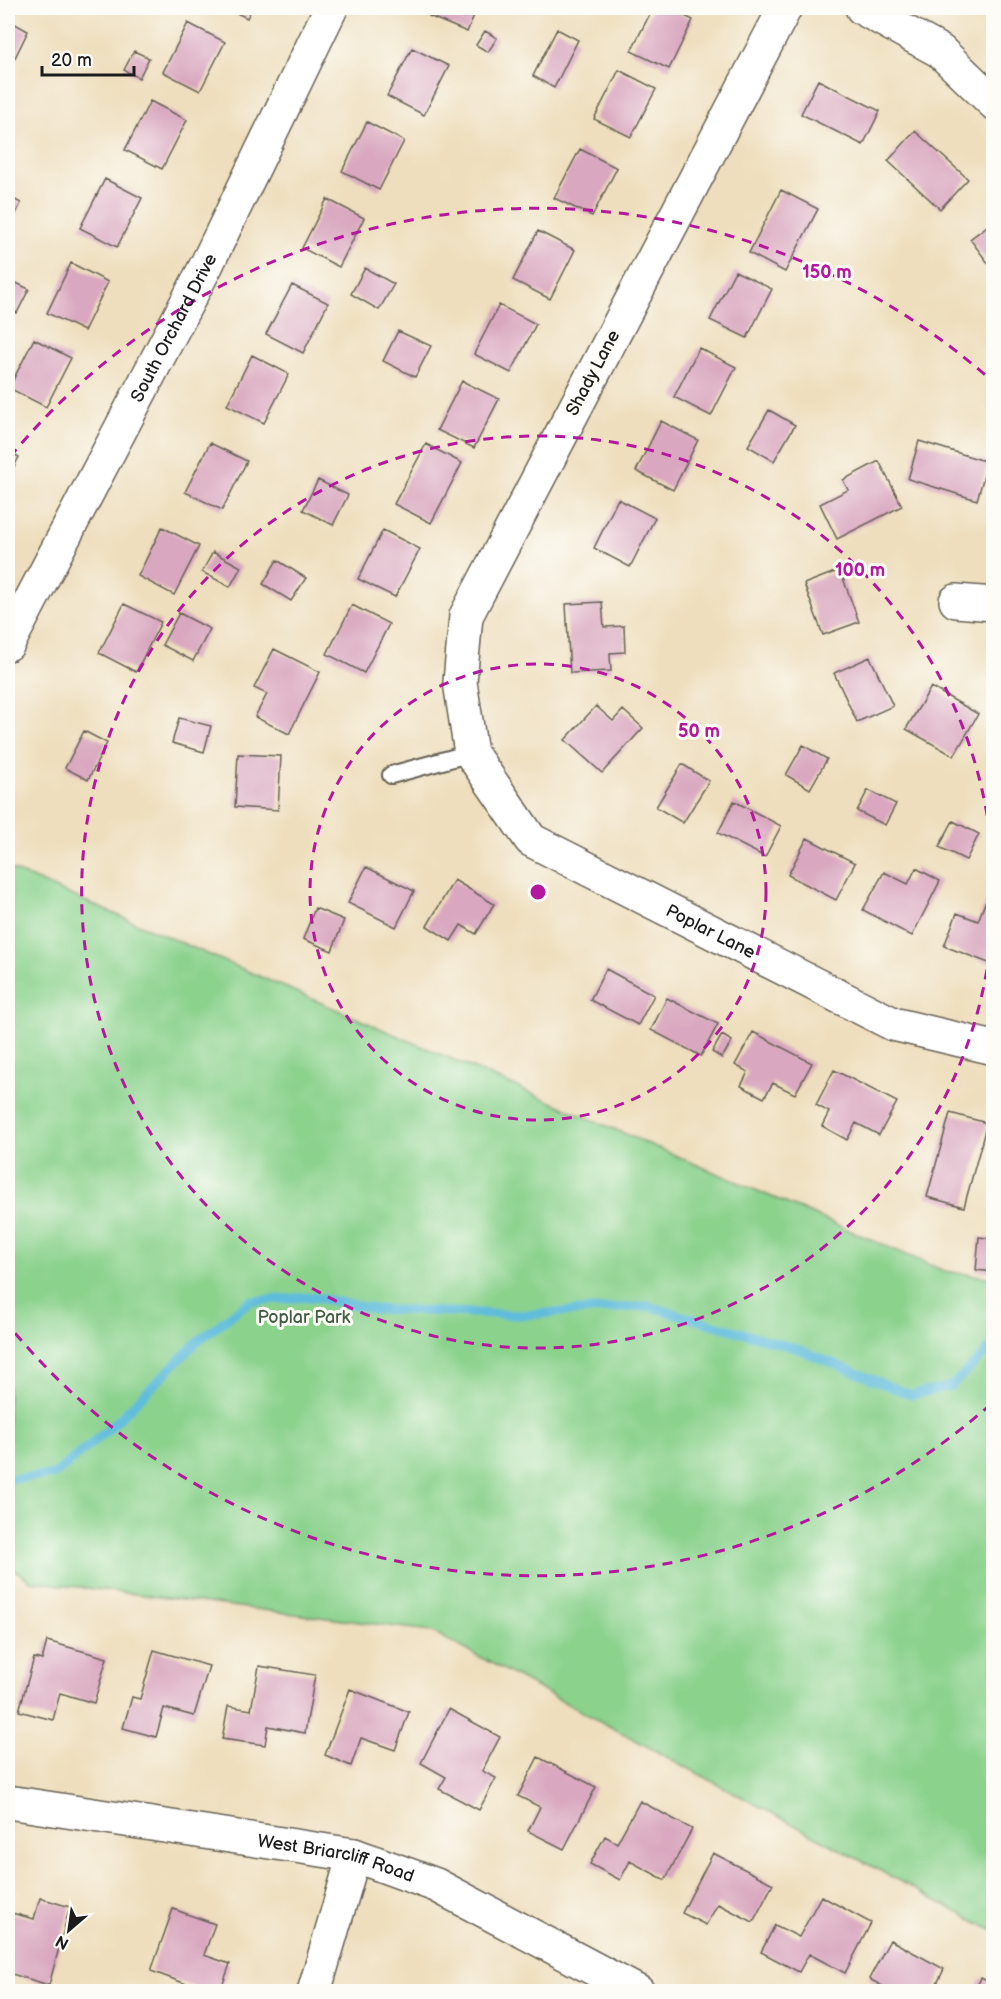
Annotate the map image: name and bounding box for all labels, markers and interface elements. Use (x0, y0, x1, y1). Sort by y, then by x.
scale bar (42, 39, 134, 77)
text: 20 m (51, 50, 92, 71)
street label: South Orchard Drive (126, 250, 221, 406)
text: 150 m (802, 262, 852, 283)
street label: Shady Lane (562, 326, 624, 419)
text: 100 m (835, 560, 885, 581)
text: 50 m (678, 721, 720, 742)
centre of rings (528, 882, 548, 902)
street label: Poplar Lane (662, 900, 759, 963)
park label: Poplar Park (258, 1307, 351, 1328)
street label: West Briarcliff Road (256, 1830, 417, 1887)
north arrow (39, 1900, 99, 1960)
text: N (53, 1931, 72, 1953)

